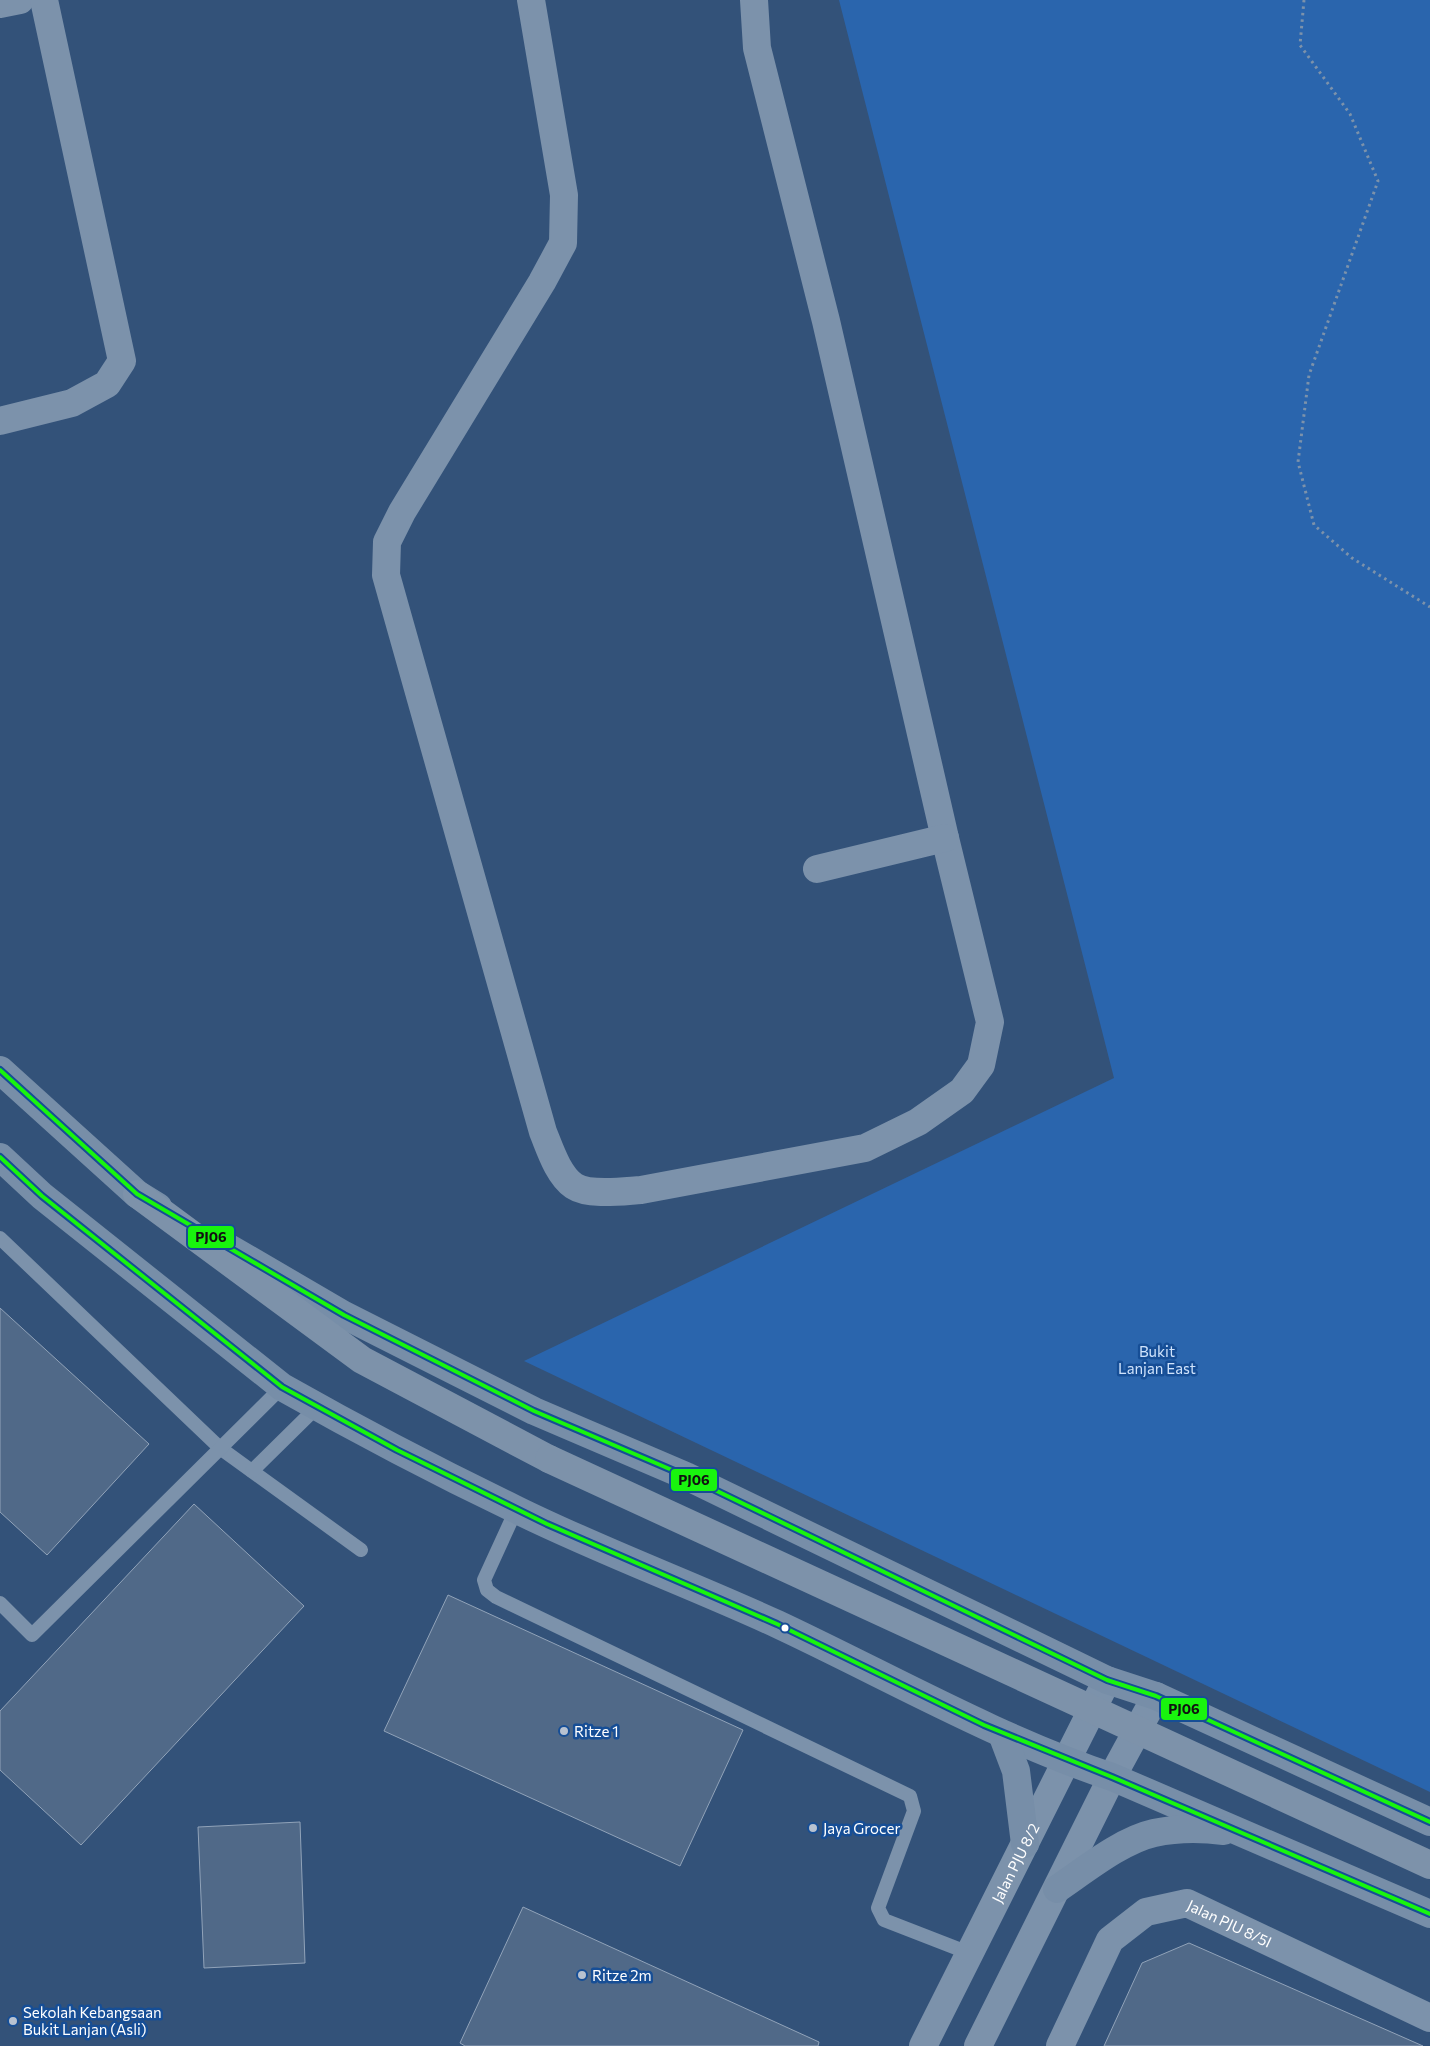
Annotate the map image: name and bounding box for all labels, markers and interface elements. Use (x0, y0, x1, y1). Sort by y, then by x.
line badge: PJ06 (187, 1225, 235, 1249)
text: PJ06 (195, 1228, 227, 1245)
park label: Bukit Lanjan East (1118, 1342, 1196, 1377)
line badge: PJ06 (670, 1468, 718, 1492)
text: PJ06 (678, 1471, 710, 1488)
unlabelled marker (780, 1623, 790, 1633)
line badge: PJ06 (1160, 1697, 1208, 1721)
text: PJ06 (1168, 1700, 1200, 1717)
place label: Ritze 1 (574, 1722, 619, 1740)
marker: Ritze 1 (558, 1725, 570, 1737)
place label: Jaya Grocer (823, 1819, 900, 1837)
street label: Jalan PJU 8/2 (988, 1820, 1043, 1906)
marker: Jaya Grocer (807, 1822, 819, 1834)
street label: Jalan PJU 8/5I (1185, 1896, 1275, 1951)
place label: Ritze 2m (592, 1966, 652, 1984)
marker: Ritze 2m (576, 1969, 588, 1981)
place label: Sekolah Kebangsaan Bukit Lanjan (Asli) (23, 2003, 162, 2038)
marker: Sekolah Kebangsaan Bukit Lanjan (Asli) (7, 2015, 19, 2027)

